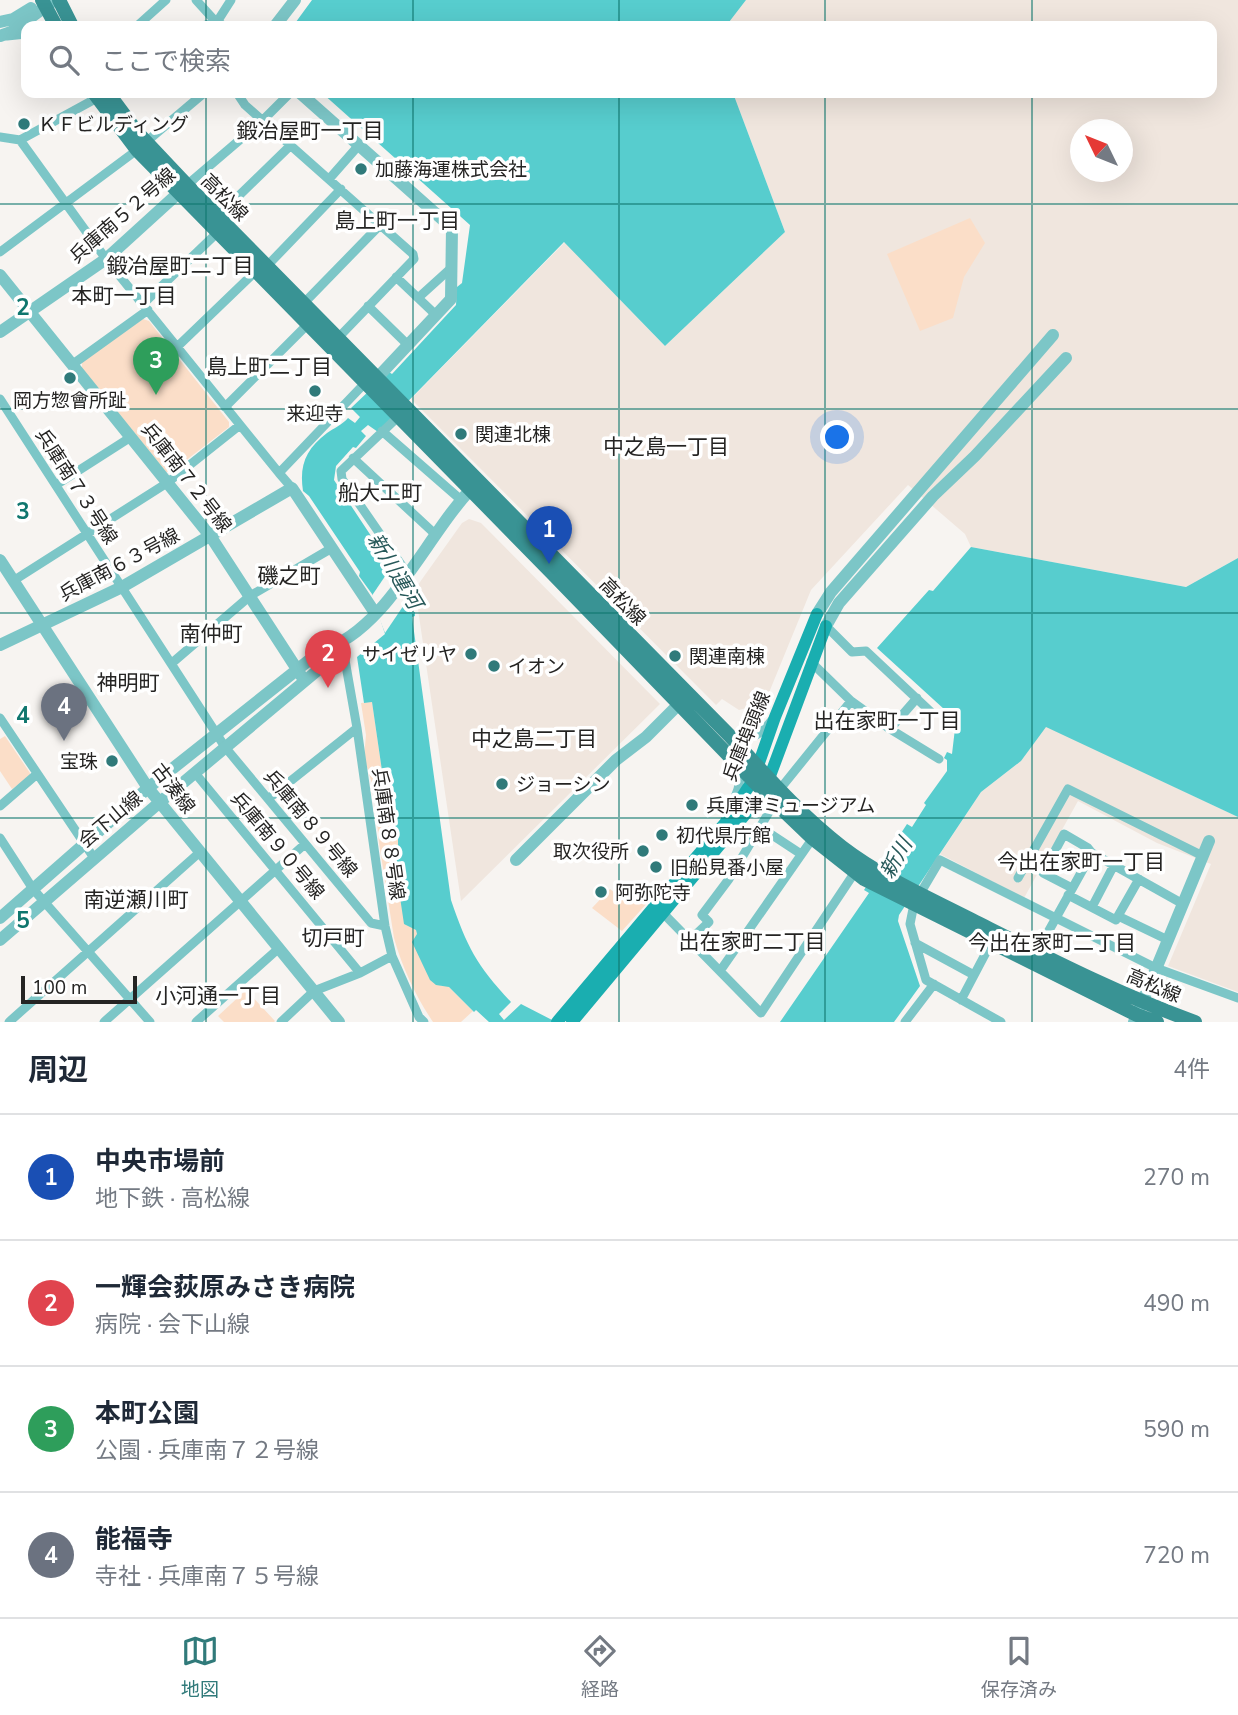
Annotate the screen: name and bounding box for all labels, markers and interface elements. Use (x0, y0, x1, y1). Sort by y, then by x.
search box (21, 21, 1217, 98)
icon: search (45, 41, 83, 79)
text: ここで検索 (101, 44, 231, 79)
place label: ＫＦビルディング (38, 112, 189, 138)
marker: ＫＦビルディング (16, 116, 32, 132)
district label: 鍛冶屋町一丁目 (237, 117, 384, 145)
north arrow (1070, 119, 1133, 182)
place label: 加藤海運株式会社 (375, 157, 527, 183)
marker: 加藤海運株式会社 (353, 161, 369, 177)
street label: 兵庫南５２号線 (64, 162, 181, 269)
street label: 高松線 (195, 168, 254, 227)
district label: 島上町一丁目 (334, 207, 460, 235)
district label: 鍛冶屋町二丁目 (107, 252, 254, 280)
district label: 本町一丁目 (72, 282, 177, 310)
text: 2 (16, 292, 30, 323)
pin: 3 (133, 337, 179, 395)
district label: 島上町二丁目 (206, 353, 332, 381)
marker: 岡方惣會所趾 (62, 370, 78, 386)
marker: 来迎寺 (307, 383, 323, 399)
place label: 岡方惣會所趾 (13, 388, 127, 414)
place label: 来迎寺 (286, 401, 344, 427)
street label: 兵庫南７２号線 (135, 417, 237, 538)
your location (820, 420, 854, 454)
place label: 関連北棟 (475, 422, 551, 448)
street label: 兵庫南７３号線 (29, 424, 123, 549)
marker: 関連北棟 (453, 426, 469, 442)
district label: 中之島一丁目 (603, 433, 729, 461)
district label: 船大工町 (338, 479, 422, 507)
text: 3 (16, 496, 30, 527)
pin: 1 (526, 506, 572, 564)
street label: 兵庫南６３号線 (55, 522, 184, 608)
water label: 新川運河 (361, 528, 431, 618)
district label: 磯之町 (258, 562, 321, 590)
street label: 高松線 (593, 572, 651, 631)
district label: 南仲町 (180, 620, 243, 648)
pin: 2 (305, 630, 351, 688)
place label: サイゼリヤ (362, 642, 457, 668)
place label: 関連南棟 (689, 644, 765, 670)
marker: サイゼリヤ (463, 646, 479, 662)
marker: 関連南棟 (667, 648, 683, 664)
place label: イオン (508, 654, 565, 680)
marker: イオン (486, 658, 502, 674)
district label: 神明町 (97, 669, 160, 697)
pin: 4 (41, 683, 87, 741)
street label: 兵庫埠頭線 (717, 687, 777, 785)
text: 4 (16, 700, 30, 731)
district label: 出在家町一丁目 (814, 707, 961, 735)
district label: 中之島二丁目 (471, 725, 597, 753)
place label: 宝珠 (60, 749, 98, 775)
marker: 宝珠 (104, 753, 120, 769)
street label: 古湊線 (146, 758, 201, 819)
street label: 兵庫南８９号線 (258, 764, 363, 883)
street label: 兵庫南８８号線 (366, 766, 410, 902)
place label: ジョーシン (516, 772, 611, 798)
marker: ジョーシン (494, 776, 510, 792)
street label: 会下山線 (73, 785, 148, 854)
street label: 兵庫南９０号線 (225, 786, 330, 905)
place label: 兵庫津ミュージアム (706, 793, 875, 819)
marker: 兵庫津ミュージアム (684, 797, 700, 813)
place label: 初代県庁館 (676, 823, 771, 849)
marker: 初代県庁館 (654, 827, 670, 843)
water label: 新川 (873, 831, 920, 883)
place label: 取次役所 (553, 839, 629, 865)
marker: 取次役所 (635, 843, 651, 859)
district label: 今出在家町一丁目 (997, 848, 1165, 876)
place label: 旧船見番小屋 (670, 855, 784, 881)
marker: 旧船見番小屋 (648, 859, 664, 875)
place label: 阿弥陀寺 (615, 880, 691, 906)
marker: 阿弥陀寺 (593, 884, 609, 900)
district label: 南逆瀬川町 (84, 886, 189, 914)
text: 5 (16, 905, 30, 936)
district label: 切戸町 (302, 924, 365, 952)
district label: 出在家町二丁目 (679, 928, 826, 956)
district label: 今出在家町二丁目 (968, 929, 1136, 957)
street label: 高松線 (1122, 963, 1185, 1009)
scale bar (21, 973, 136, 1005)
text: 100 m (32, 975, 87, 1001)
district label: 小河通一丁目 (155, 982, 281, 1010)
text: 周辺 (28, 1050, 88, 1091)
text: 4件 (1173, 1054, 1210, 1085)
text: 中央市場前 (95, 1144, 225, 1179)
text: 1 (44, 1162, 58, 1193)
text: 270 m (1143, 1162, 1210, 1193)
text: 地下鉄 · 高松線 (95, 1183, 250, 1214)
text: 一輝会荻原みさき病院 (95, 1270, 355, 1305)
text: 2 (44, 1288, 58, 1319)
text: 490 m (1143, 1288, 1210, 1319)
text: 病院 · 会下山線 (95, 1309, 250, 1340)
text: 本町公園 (95, 1396, 199, 1431)
text: 3 (44, 1414, 58, 1445)
text: 590 m (1143, 1414, 1210, 1445)
text: 公園 · 兵庫南７２号線 (95, 1435, 319, 1466)
text: 能福寺 (95, 1522, 173, 1557)
text: 4 (44, 1540, 58, 1571)
text: 720 m (1143, 1540, 1210, 1571)
text: 寺社 · 兵庫南７５号線 (95, 1561, 319, 1592)
tab: 地図 (181, 1632, 219, 1703)
tab: 経路 (581, 1632, 619, 1703)
tab: 保存済み (981, 1632, 1057, 1703)

